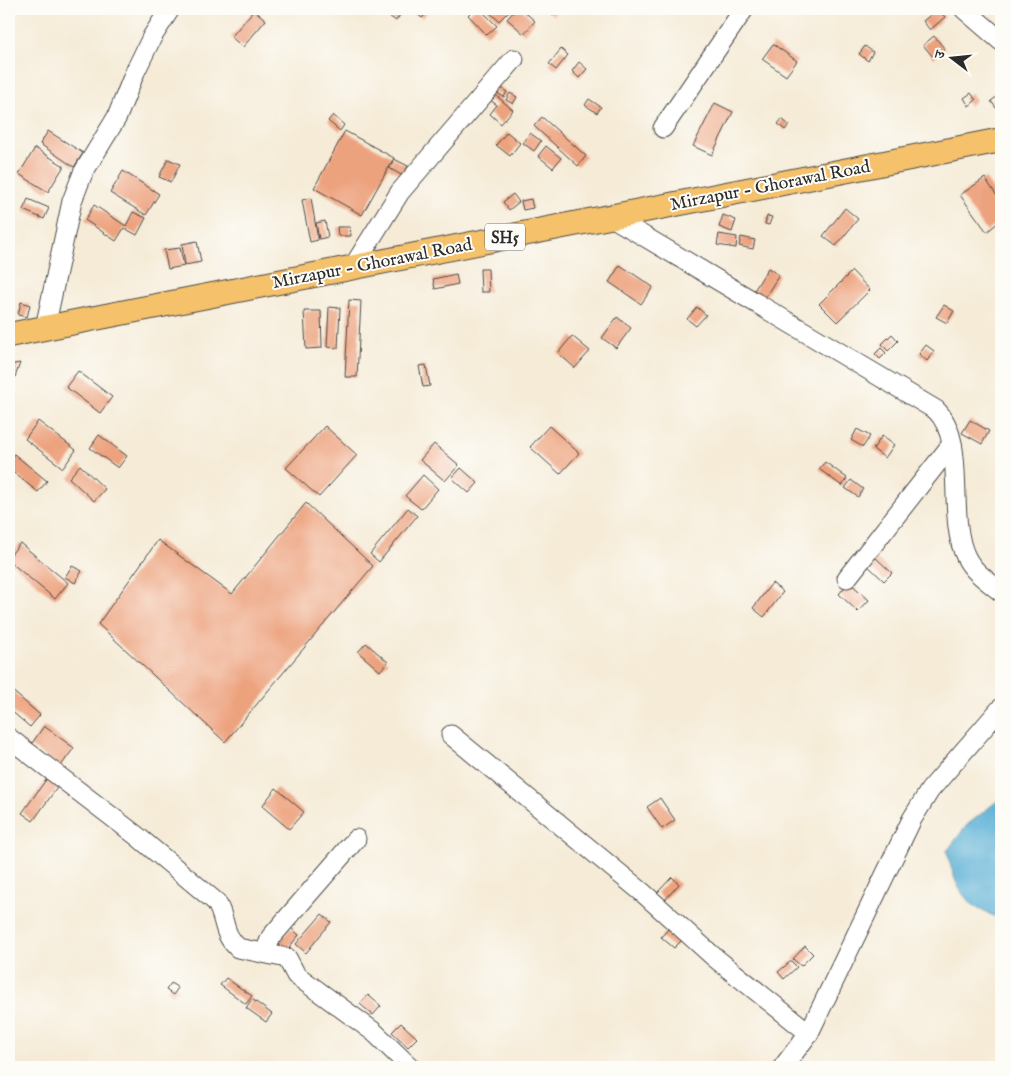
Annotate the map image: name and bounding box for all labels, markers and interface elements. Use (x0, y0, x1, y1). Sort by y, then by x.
north arrow (928, 32, 978, 82)
text: उ (931, 48, 950, 62)
street label: Mirzapur - Ghorawal Road (668, 156, 873, 217)
road number: SH5 (485, 223, 525, 250)
street label: Mirzapur - Ghorawal Road (270, 234, 475, 295)

